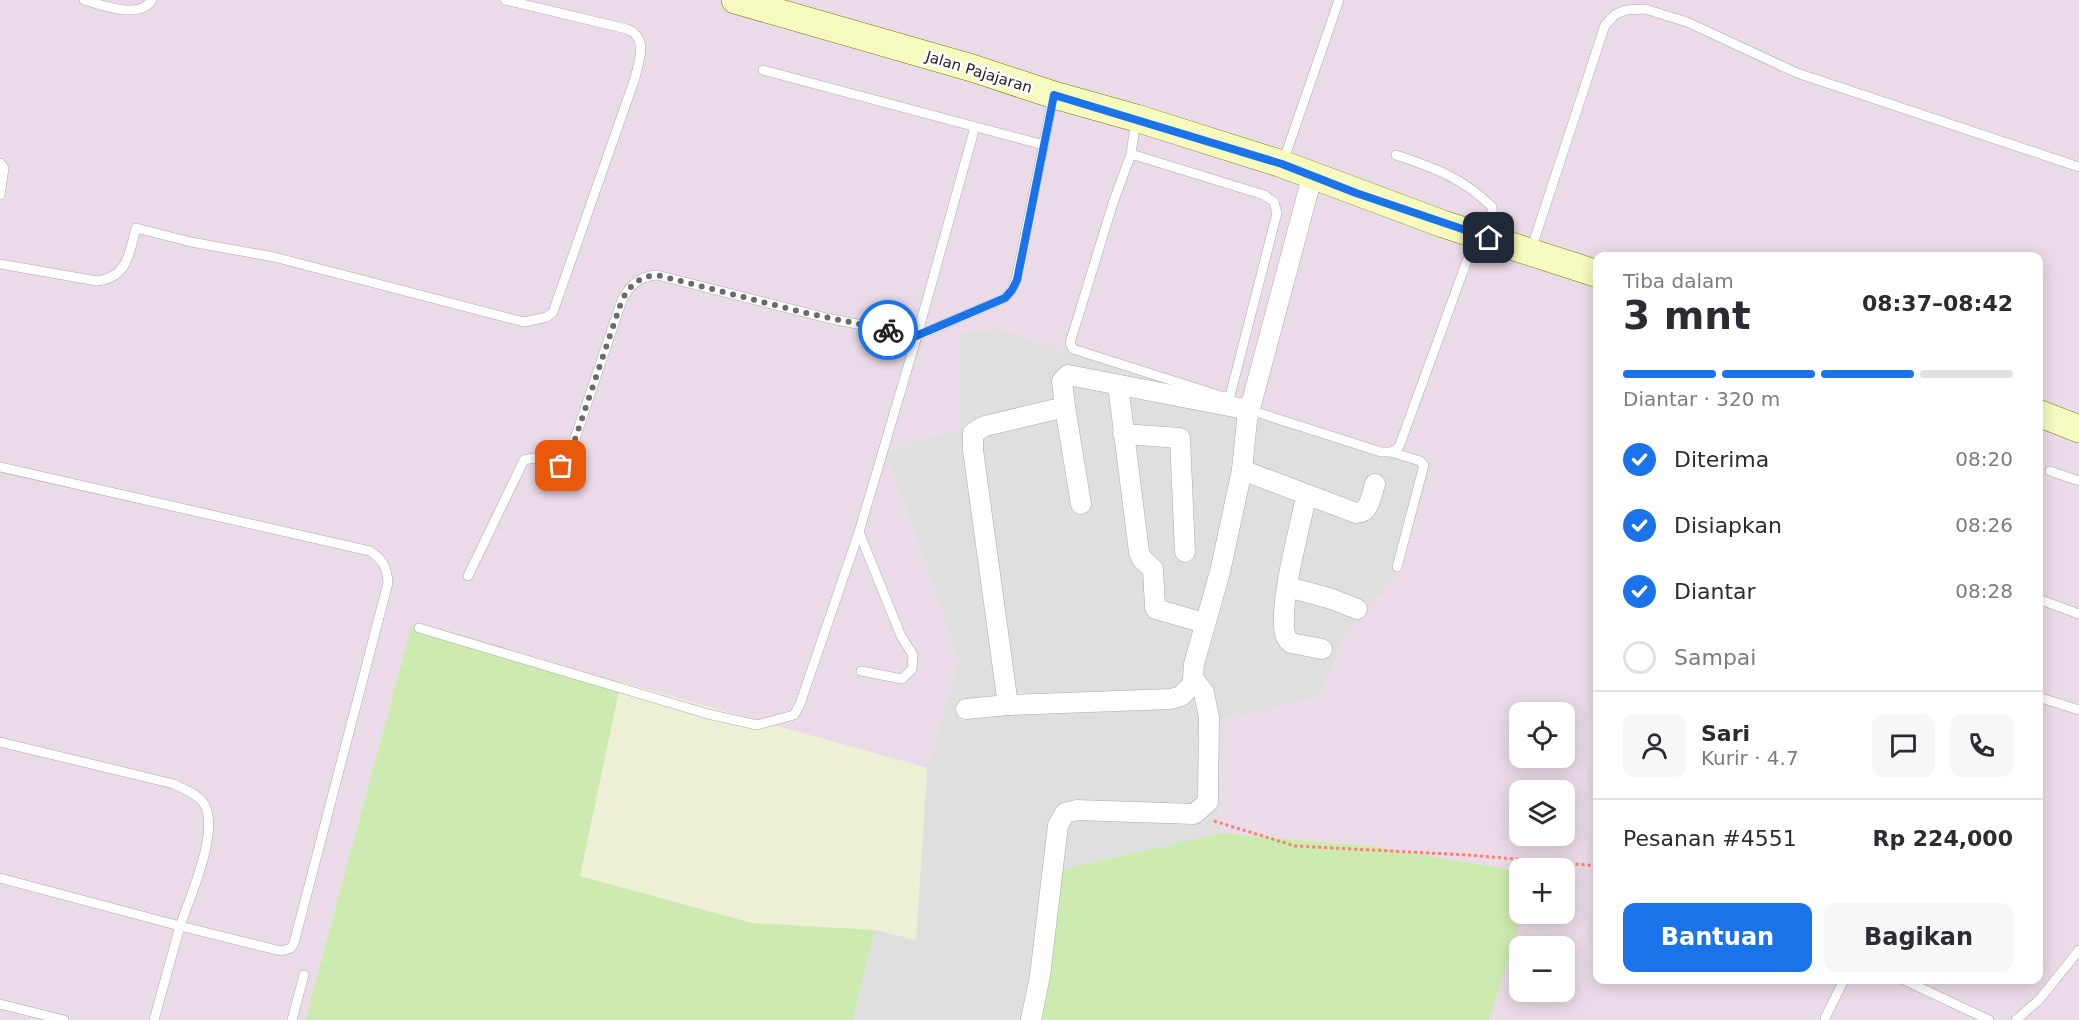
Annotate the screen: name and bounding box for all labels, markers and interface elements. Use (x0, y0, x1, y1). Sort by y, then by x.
street label: Jalan Pajajaran (923, 47, 1034, 97)
pin (1463, 212, 1514, 263)
icon: home (1472, 221, 1505, 254)
text: Tiba dalam (1623, 269, 1734, 293)
text: 08:37–08:42 (1862, 291, 2013, 316)
text: 3 mnt (1623, 293, 1751, 338)
courier (858, 300, 918, 360)
icon: bike (872, 314, 905, 347)
text: Diantar · 320 m (1623, 387, 1780, 411)
pin (535, 440, 586, 491)
icon: check (1623, 443, 1656, 476)
text: Diterima (1674, 447, 1769, 472)
text: 08:20 (1955, 447, 2013, 471)
icon: bag (544, 449, 577, 482)
icon: check (1623, 509, 1656, 542)
text: Disiapkan (1674, 513, 1782, 538)
text: 08:26 (1955, 513, 2013, 537)
icon: check (1623, 575, 1656, 608)
text: Diantar (1674, 579, 1756, 604)
text: 08:28 (1955, 579, 2013, 603)
text: Sampai (1674, 645, 1756, 670)
map controls (1509, 702, 1575, 1002)
button: locate (1509, 702, 1575, 768)
button: person (1623, 714, 1686, 777)
button: chat (1872, 714, 1935, 777)
button: phone (1950, 714, 2013, 777)
text: Sari (1701, 721, 1750, 746)
text: Kurir · 4.7 (1701, 746, 1799, 770)
button: layers (1509, 780, 1575, 846)
text: Pesanan #4551 (1623, 826, 1797, 851)
text: Rp 224,000 (1872, 826, 2013, 851)
button: + (1509, 858, 1575, 924)
button: Bantuan (1623, 903, 1812, 972)
button: Bagikan (1824, 903, 2013, 972)
button: − (1509, 936, 1575, 1002)

